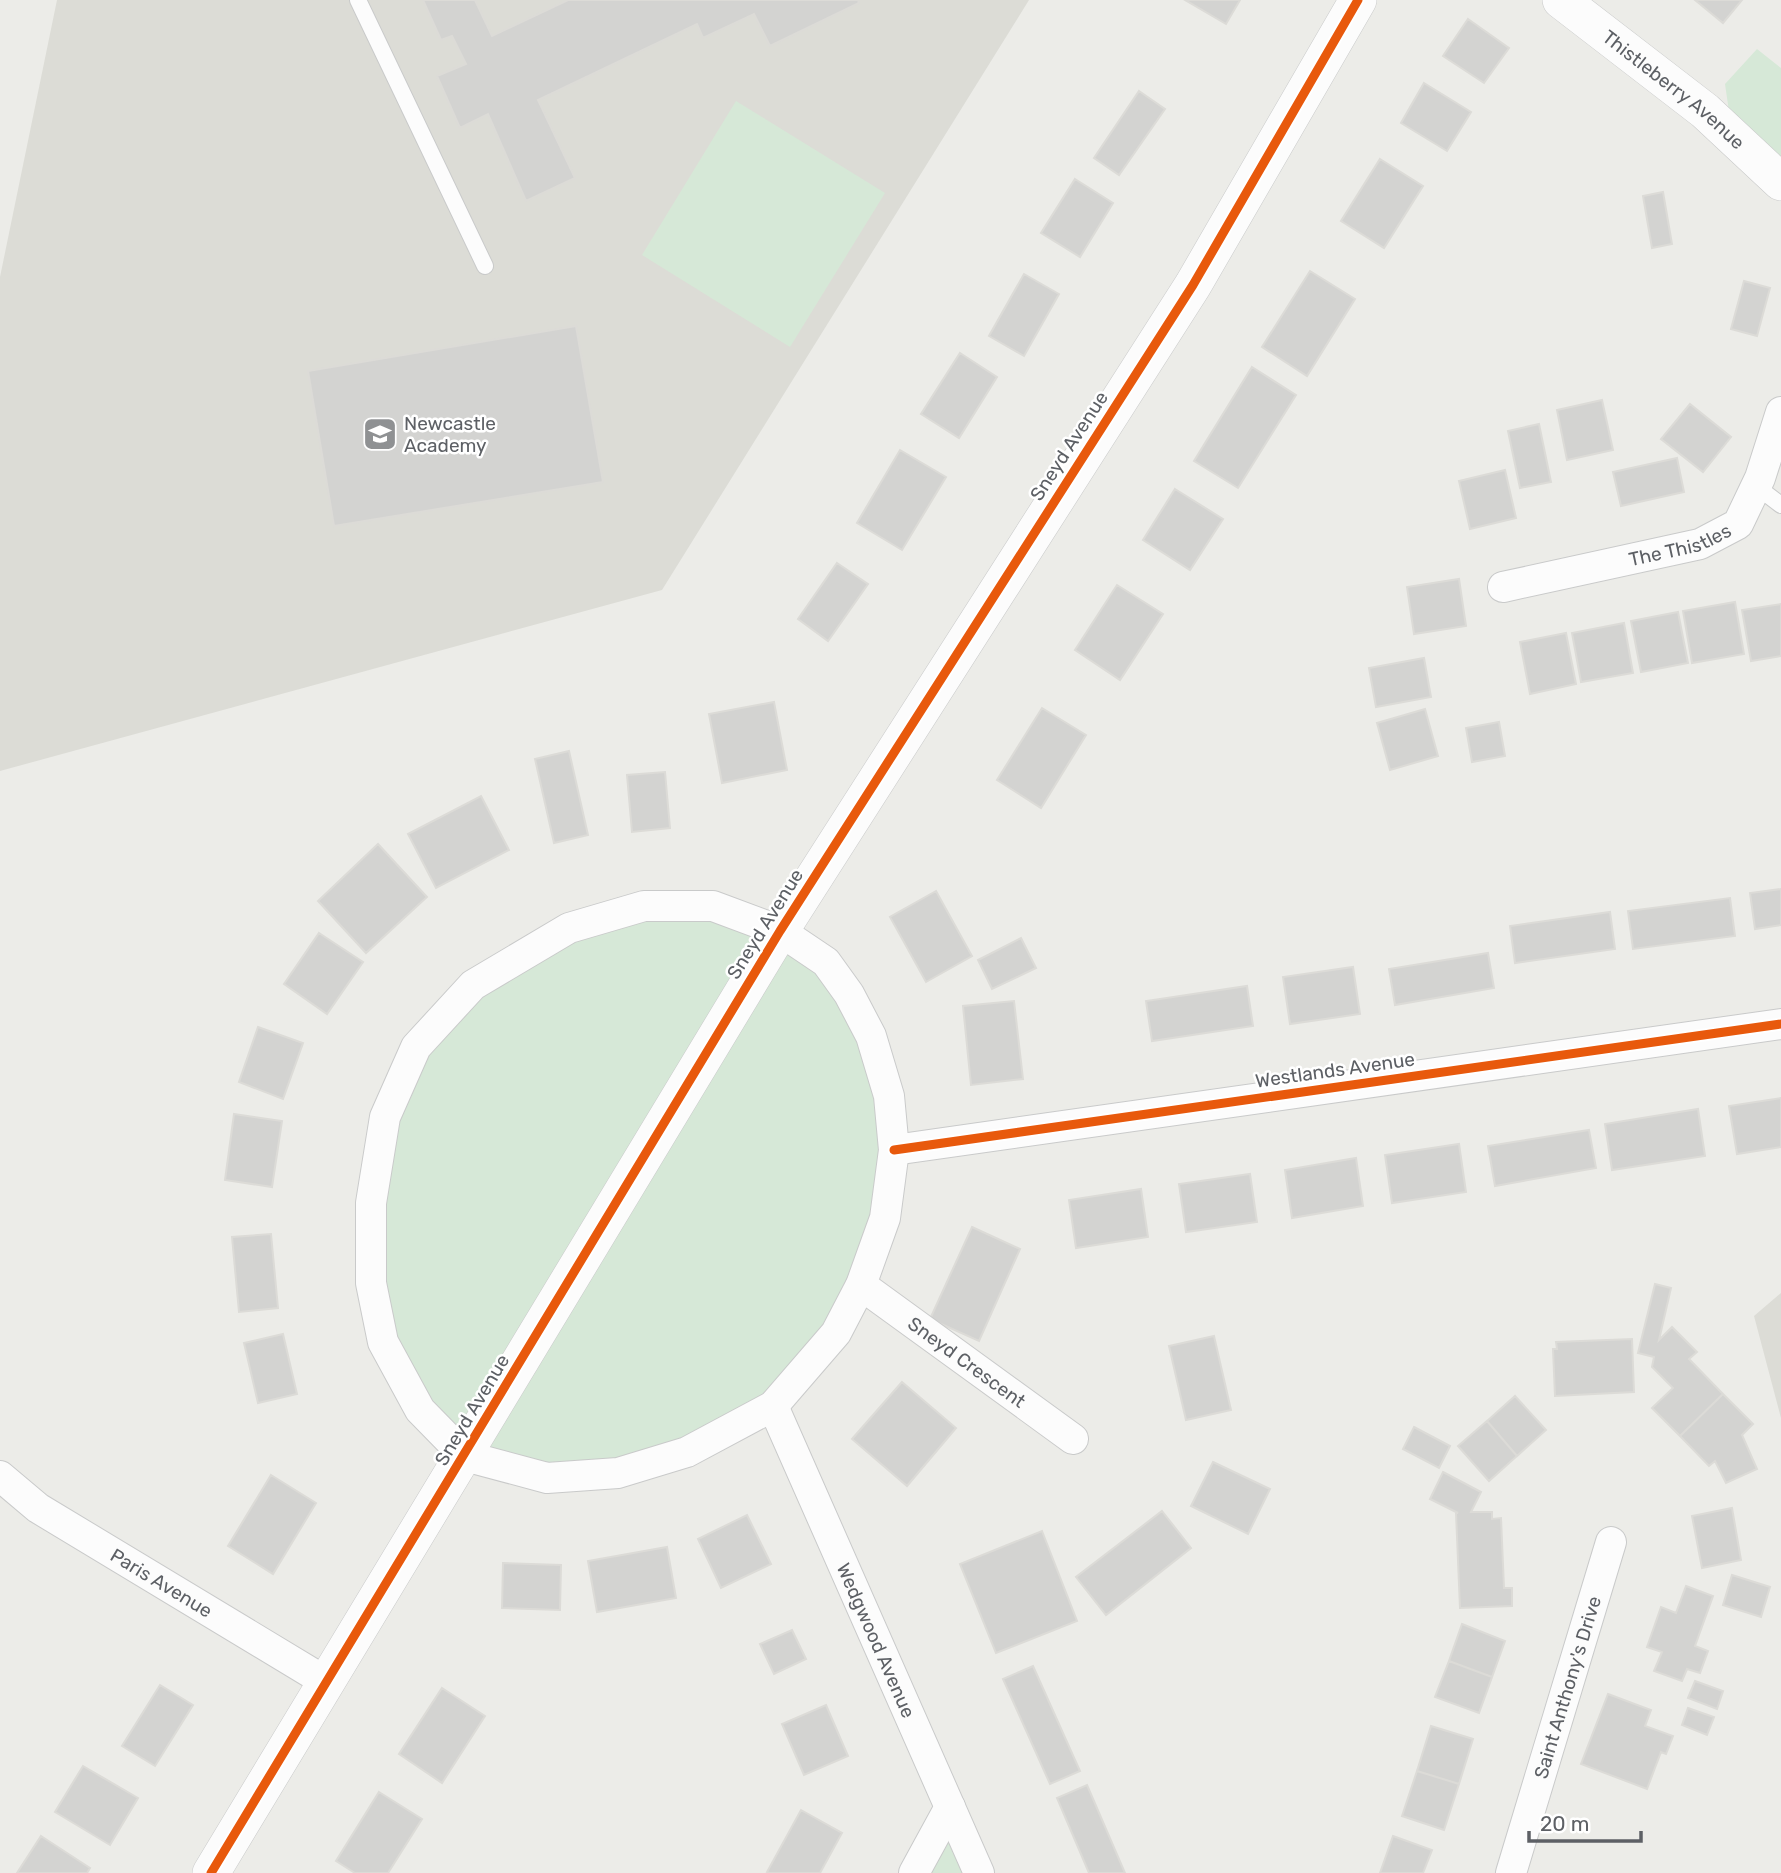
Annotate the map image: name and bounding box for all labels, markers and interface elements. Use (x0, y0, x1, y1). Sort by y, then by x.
street label: Thistleberry Avenue (1598, 25, 1750, 154)
street label: Sneyd Avenue (1025, 387, 1113, 505)
place label: Newcastle Academy (404, 412, 496, 457)
school or university icon: Newcastle Academy (361, 415, 399, 453)
street label: The Thistles (1627, 518, 1735, 571)
street label: Sneyd Avenue (722, 865, 808, 983)
street label: Westlands Avenue (1254, 1047, 1416, 1093)
street label: Sneyd Crescent (904, 1312, 1031, 1413)
street label: Sneyd Avenue (430, 1350, 514, 1470)
street label: Paris Avenue (106, 1543, 217, 1622)
street label: Wedgwood Avenue (832, 1559, 921, 1721)
street label: Saint Anthony's Drive (1529, 1593, 1606, 1781)
scale bar (1529, 1800, 1641, 1844)
text: 20 m (1540, 1811, 1589, 1836)

